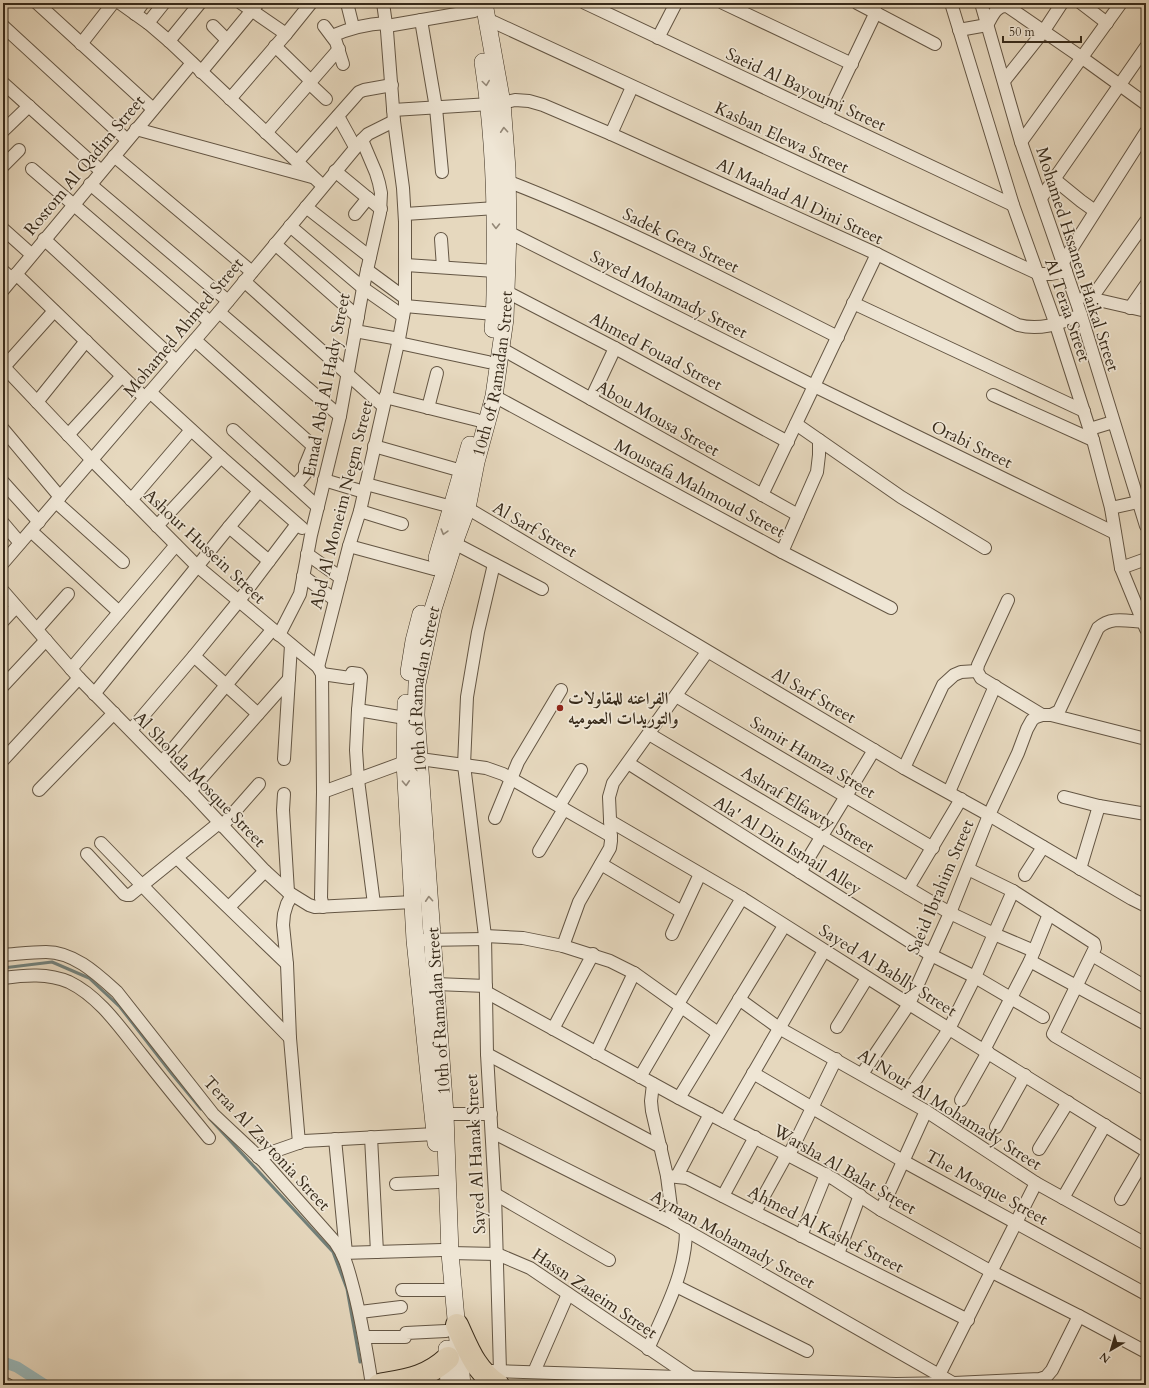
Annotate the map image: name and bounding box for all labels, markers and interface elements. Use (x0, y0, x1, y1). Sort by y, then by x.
scale bar (1003, 18, 1081, 44)
text: 50 m (1009, 24, 1036, 40)
street label: Saeid Al Bayoumi Street (722, 42, 890, 137)
one-way arrow (481, 80, 490, 86)
street label: Rostom Al Qadim Street (19, 90, 150, 240)
street label: Kasban Elewa Street (711, 96, 853, 179)
one-way arrow (499, 127, 508, 133)
street label: Mohamed Hssanen Haikal Street (1030, 144, 1125, 375)
street label: Al Maahad Al Dini Street (713, 153, 887, 250)
street label: Sadek Gera Street (619, 202, 743, 279)
one-way arrow (492, 223, 500, 229)
street label: Sayed Mohamady Street (586, 245, 752, 344)
street label: Mohamed Ahmed Street (118, 252, 249, 402)
street label: Al Teraa Street (1039, 256, 1096, 365)
street label: 10th of Ramadan Street (467, 290, 518, 459)
street label: Emad Abd Al Hady Street (297, 291, 356, 479)
street label: Ahmed Fouad Street (585, 307, 727, 396)
street label: Abou Mousa Street (592, 375, 724, 462)
street label: Abd Al Moneim Negm Street (304, 398, 379, 612)
street label: Orabi Street (927, 415, 1017, 474)
street label: Moustafa Mahmoud Street (610, 434, 790, 544)
street label: Ashour Hussein Street (139, 484, 271, 609)
street label: Al Sarf Street (488, 496, 582, 563)
one-way arrow (440, 529, 449, 536)
street label: 10th of Ramadan Street (405, 602, 445, 773)
street label: Al Sarf Street (767, 662, 861, 729)
place label: الفراعنه للمقاولات والتوريدات العموميه (568, 687, 679, 730)
marker: الفراعنه للمقاولات والتوريدات العموميه (555, 703, 565, 713)
street label: Al Shohda Mosque Street (129, 706, 271, 853)
street label: Samir Hamza Street (746, 711, 880, 804)
street label: Ashraf Elfawty Street (737, 761, 879, 859)
one-way arrow (402, 780, 411, 786)
street label: Ala' Al Din Ismail Alley (709, 791, 866, 900)
street label: Saeid Ibrahim Street (902, 816, 980, 958)
one-way arrow (425, 896, 434, 902)
street label: Sayed Al Bablly Street (815, 919, 961, 1022)
street label: 10th of Ramadan Street (421, 926, 456, 1096)
street label: Al Nour Al Mohamady Street (853, 1043, 1047, 1176)
street label: Teraa Al Zaytonia Street (198, 1071, 336, 1216)
street label: Sayed Al Hanak Street (460, 1073, 491, 1235)
street label: Warsha Al Balat Street (768, 1119, 921, 1220)
street label: The Mosque Street (921, 1144, 1053, 1231)
street label: Ahmed Al Kashef Street (744, 1180, 908, 1279)
street label: Ayman Mohamady Street (647, 1185, 819, 1294)
street label: Hassn Zaaeim Street (528, 1243, 662, 1344)
north arrow (1091, 1330, 1131, 1370)
text: N (1096, 1348, 1114, 1366)

